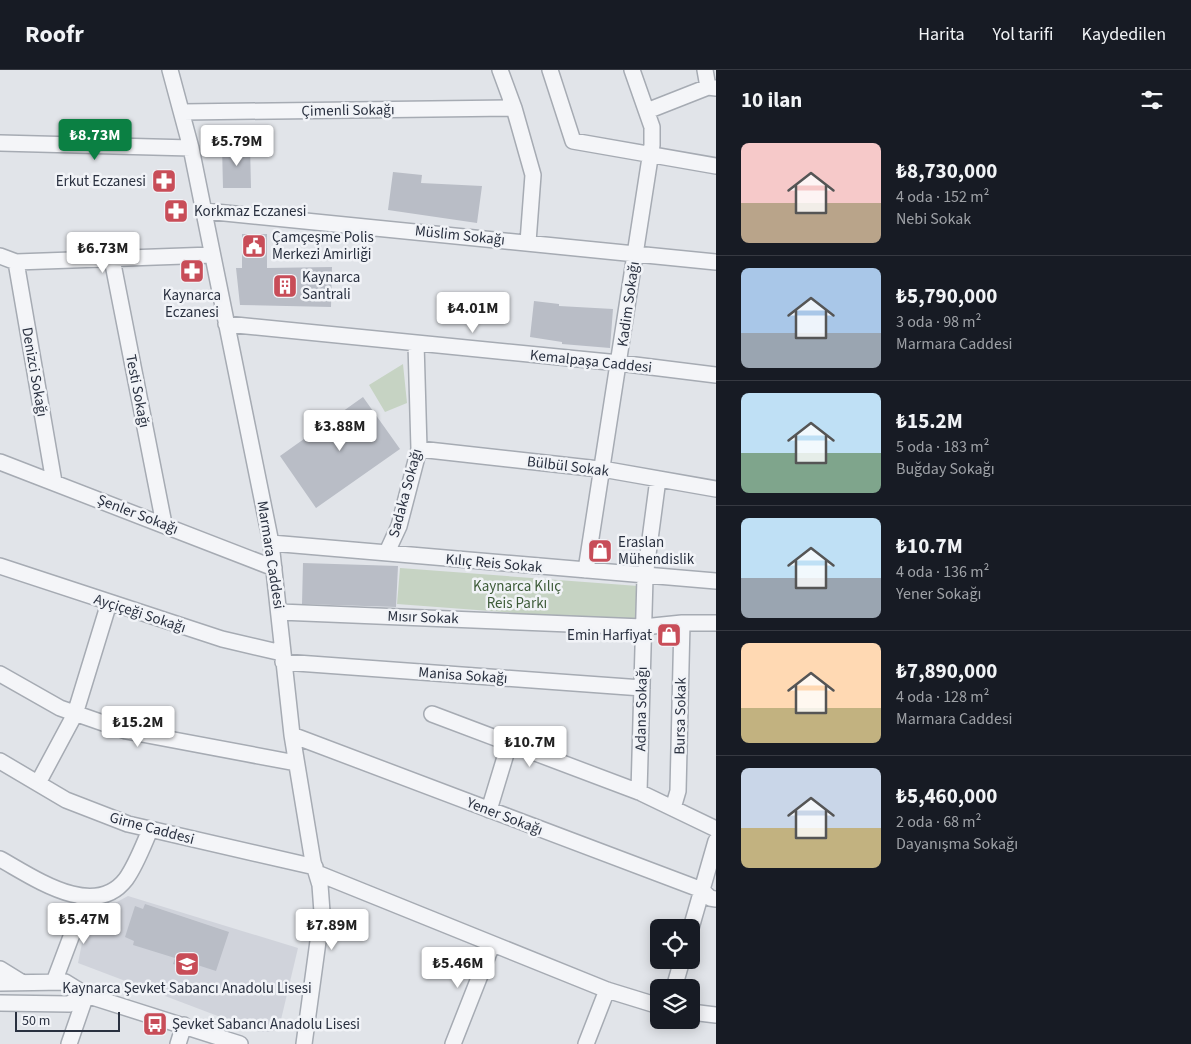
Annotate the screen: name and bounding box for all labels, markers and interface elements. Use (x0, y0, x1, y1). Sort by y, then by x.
text: Roofr (25, 17, 84, 52)
text: Harita (918, 22, 965, 47)
text: Yol tarifi (993, 22, 1053, 47)
text: Kaydedilen (1081, 22, 1166, 47)
text: 10 ilan (741, 85, 802, 115)
icon: filters (1138, 86, 1166, 114)
street label: Çimenli Sokağı (301, 99, 395, 122)
pin: ₺8.73M (54, 118, 136, 161)
text: ₺8.73M (70, 124, 120, 146)
pin: ₺5.79M (196, 124, 278, 167)
text: ₺5.79M (212, 130, 262, 152)
text: ₺8,730,000 (896, 156, 997, 186)
icon: home (781, 163, 841, 223)
pharmacy icon: Erkut Eczanesi (151, 168, 177, 194)
place label: Erkut Eczanesi (56, 171, 146, 192)
text: 4 oda · 152 m² (896, 186, 989, 208)
pharmacy icon: Korkmaz Eczanesi (163, 198, 189, 224)
place label: Korkmaz Eczanesi (194, 201, 307, 222)
text: Nebi Sokak (896, 208, 971, 230)
street label: Müslim Sokağı (414, 220, 506, 251)
place label: Çamçeşme Polis Merkezi Amirliği (272, 227, 374, 265)
pin: ₺6.73M (62, 232, 144, 274)
public building icon: Çamçeşme Polis Merkezi Amirliği (241, 233, 267, 259)
text: ₺6.73M (78, 237, 128, 259)
pharmacy icon: Kaynarca Eczanesi (179, 258, 205, 284)
street label: Kadim Sokağı (612, 260, 645, 348)
place label: Kaynarca Santrali (302, 267, 360, 305)
building icon: Kaynarca Santrali (272, 273, 298, 299)
text: ₺5,790,000 (896, 281, 997, 311)
place label: Kaynarca Eczanesi (163, 285, 221, 323)
icon: home (781, 288, 841, 348)
pin: ₺4.01M (432, 292, 514, 334)
text: ₺4.01M (448, 297, 498, 319)
text: 3 oda · 98 m² (896, 311, 981, 333)
street label: Denizci Sokağı (16, 326, 53, 419)
text: Marmara Caddesi (896, 333, 1013, 355)
street label: Kemalpaşa Caddesi (529, 345, 653, 378)
street label: Testi Sokağı (120, 353, 155, 430)
text: ₺15.2M (896, 406, 963, 436)
pin: ₺3.88M (299, 410, 381, 452)
icon: home (781, 413, 841, 473)
text: ₺3.88M (315, 415, 365, 437)
text: 5 oda · 183 m² (896, 436, 989, 458)
street label: Sadaka Sokağı (383, 446, 427, 540)
street label: Bülbül Sokak (526, 451, 611, 482)
text: Buğday Sokağı (896, 458, 995, 480)
street label: Şenler Sokağı (94, 489, 181, 540)
street label: Marmara Caddesi (252, 499, 289, 611)
text: ₺10.7M (896, 531, 963, 561)
place label: Eraslan Mühendislik (618, 532, 695, 570)
shop icon: Eraslan Mühendislik (587, 538, 613, 564)
icon: home (781, 538, 841, 598)
street label: Kılıç Reis Sokak (445, 549, 544, 578)
text: 4 oda · 136 m² (896, 561, 989, 583)
park label: Kaynarca Kılıç Reis Parkı (473, 576, 561, 614)
text: Yener Sokağı (896, 583, 981, 605)
street label: Ayçiçeği Sokağı (91, 589, 189, 638)
street label: Mısır Sokak (387, 606, 459, 629)
shop icon: Emin Harfiyat (656, 622, 682, 648)
place label: Emin Harfiyat (567, 625, 652, 646)
text: ₺7,890,000 (896, 656, 997, 686)
street label: Manisa Sokağı (418, 662, 508, 689)
icon: home (781, 663, 841, 723)
street label: Adana Sokağı (630, 666, 653, 752)
street label: Bursa Sokak (669, 677, 692, 755)
text: 4 oda · 128 m² (896, 686, 989, 708)
pin: ₺15.2M (97, 706, 179, 748)
text: Marmara Caddesi (896, 708, 1013, 730)
text: ₺15.2M (113, 711, 163, 733)
pin: ₺10.7M (489, 726, 571, 768)
text: ₺10.7M (505, 731, 555, 753)
text: ₺5,460,000 (896, 781, 997, 811)
icon: home (781, 788, 841, 848)
street label: Yener Sokağı (463, 792, 546, 841)
street label: Girne Caddesi (107, 807, 197, 850)
text: 2 oda · 68 m² (896, 811, 981, 833)
text: Dayanışma Sokağı (896, 833, 1018, 855)
pin: ₺5.47M (43, 902, 125, 945)
text: ₺5.47M (59, 908, 109, 930)
pin: ₺7.89M (291, 908, 373, 951)
text: ₺7.89M (307, 914, 357, 936)
map controls (650, 919, 700, 1029)
button: locate (650, 919, 700, 969)
pin: ₺5.46M (417, 946, 499, 989)
school or university icon: Kaynarca Şevket Sabancı Anadolu Lisesi (174, 951, 200, 977)
text: ₺5.46M (433, 952, 483, 974)
place label: Kaynarca Şevket Sabancı Anadolu Lisesi (62, 978, 312, 999)
button: layers (650, 979, 700, 1029)
scale bar (15, 1009, 120, 1032)
text: 50 m (22, 1011, 50, 1031)
bus stop icon: Şevket Sabancı Anadolu Lisesi (142, 1011, 168, 1037)
place label: Şevket Sabancı Anadolu Lisesi (172, 1014, 360, 1035)

